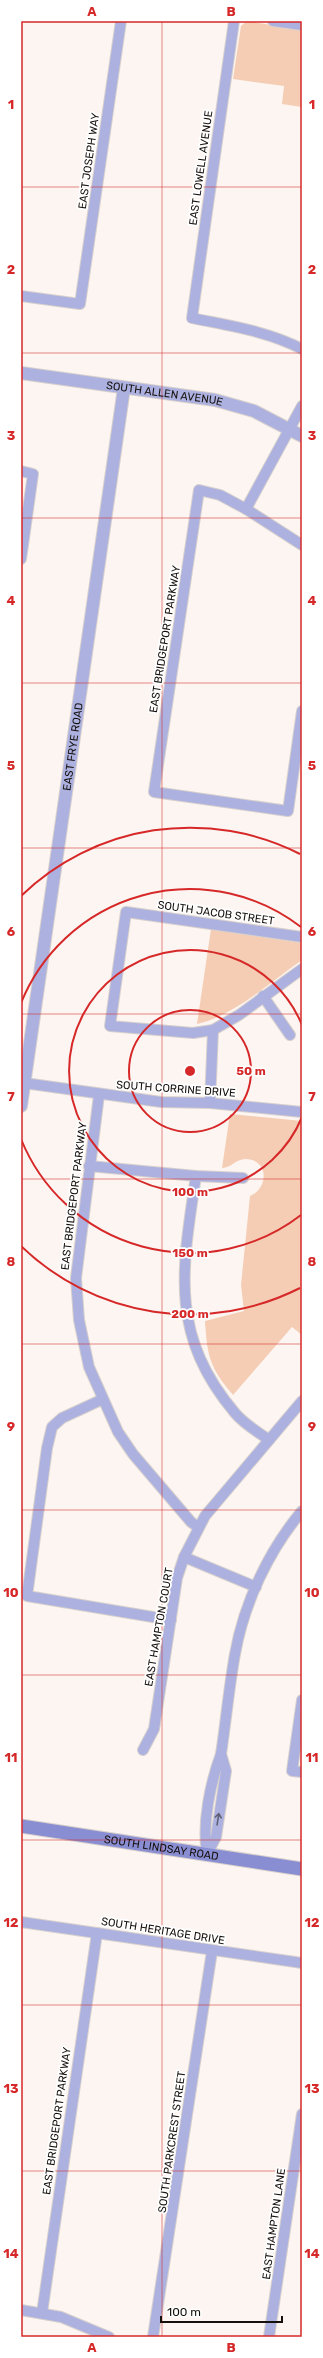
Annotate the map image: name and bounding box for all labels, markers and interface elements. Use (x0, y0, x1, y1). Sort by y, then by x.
text: A (87, 4, 97, 19)
text: B (226, 4, 236, 19)
text: 1 (8, 97, 14, 112)
text: 1 (309, 97, 315, 112)
street label: EAST LOWELL AVENUE (187, 110, 216, 226)
street label: EAST JOSEPH WAY (76, 112, 102, 210)
text: 2 (7, 262, 15, 277)
text: 2 (308, 262, 316, 277)
street label: SOUTH ALLEN AVENUE (105, 378, 225, 409)
text: 3 (7, 428, 16, 443)
text: 3 (308, 428, 317, 443)
street label: EAST BRIDGEPORT PARKWAY (147, 564, 183, 714)
text: 4 (7, 593, 16, 608)
text: 4 (308, 593, 317, 608)
street label: EAST FRYE ROAD (60, 702, 85, 792)
text: 5 (7, 758, 15, 773)
text: 5 (308, 758, 316, 773)
street label: SOUTH JACOB STREET (157, 898, 276, 928)
text: 6 (7, 924, 16, 939)
text: 6 (308, 924, 317, 939)
centre of rings (183, 1064, 197, 1078)
text: 50 m (236, 1064, 266, 1078)
street label: SOUTH CORRINE DRIVE (116, 1078, 237, 1100)
text: 7 (7, 1089, 15, 1104)
text: 7 (308, 1089, 316, 1104)
street label: EAST BRIDGEPORT PARKWAY (58, 1121, 90, 1271)
text: 100 m (172, 1185, 208, 1199)
text: 150 m (172, 1246, 208, 1260)
text: 8 (7, 1254, 16, 1269)
text: 8 (308, 1254, 317, 1269)
text: 200 m (171, 1307, 209, 1321)
text: 9 (7, 1419, 15, 1434)
text: 9 (308, 1419, 316, 1434)
street label: EAST HAMPTON COURT (142, 1566, 176, 1687)
text: 10 (3, 1585, 19, 1600)
text: 10 (304, 1585, 320, 1600)
text: 11 (5, 1750, 17, 1765)
text: 11 (306, 1750, 318, 1765)
one-way arrow (214, 1813, 222, 1826)
street label: SOUTH LINDSAY ROAD (103, 1832, 220, 1863)
text: 12 (4, 1915, 18, 1930)
street label: SOUTH HERITAGE DRIVE (100, 1915, 226, 1947)
text: 12 (305, 1915, 319, 1930)
street label: EAST BRIDGEPORT PARKWAY (40, 2046, 74, 2196)
street label: SOUTH PARKCREST STREET (156, 2070, 188, 2214)
text: 13 (3, 2081, 19, 2096)
text: 13 (304, 2081, 320, 2096)
street label: EAST HAMPTON LANE (260, 2167, 288, 2281)
text: 14 (3, 2246, 19, 2261)
text: 14 (304, 2246, 320, 2261)
scale bar (161, 2298, 282, 2324)
text: 100 m (167, 2305, 201, 2319)
text: A (87, 2340, 97, 2355)
text: B (226, 2340, 236, 2355)

